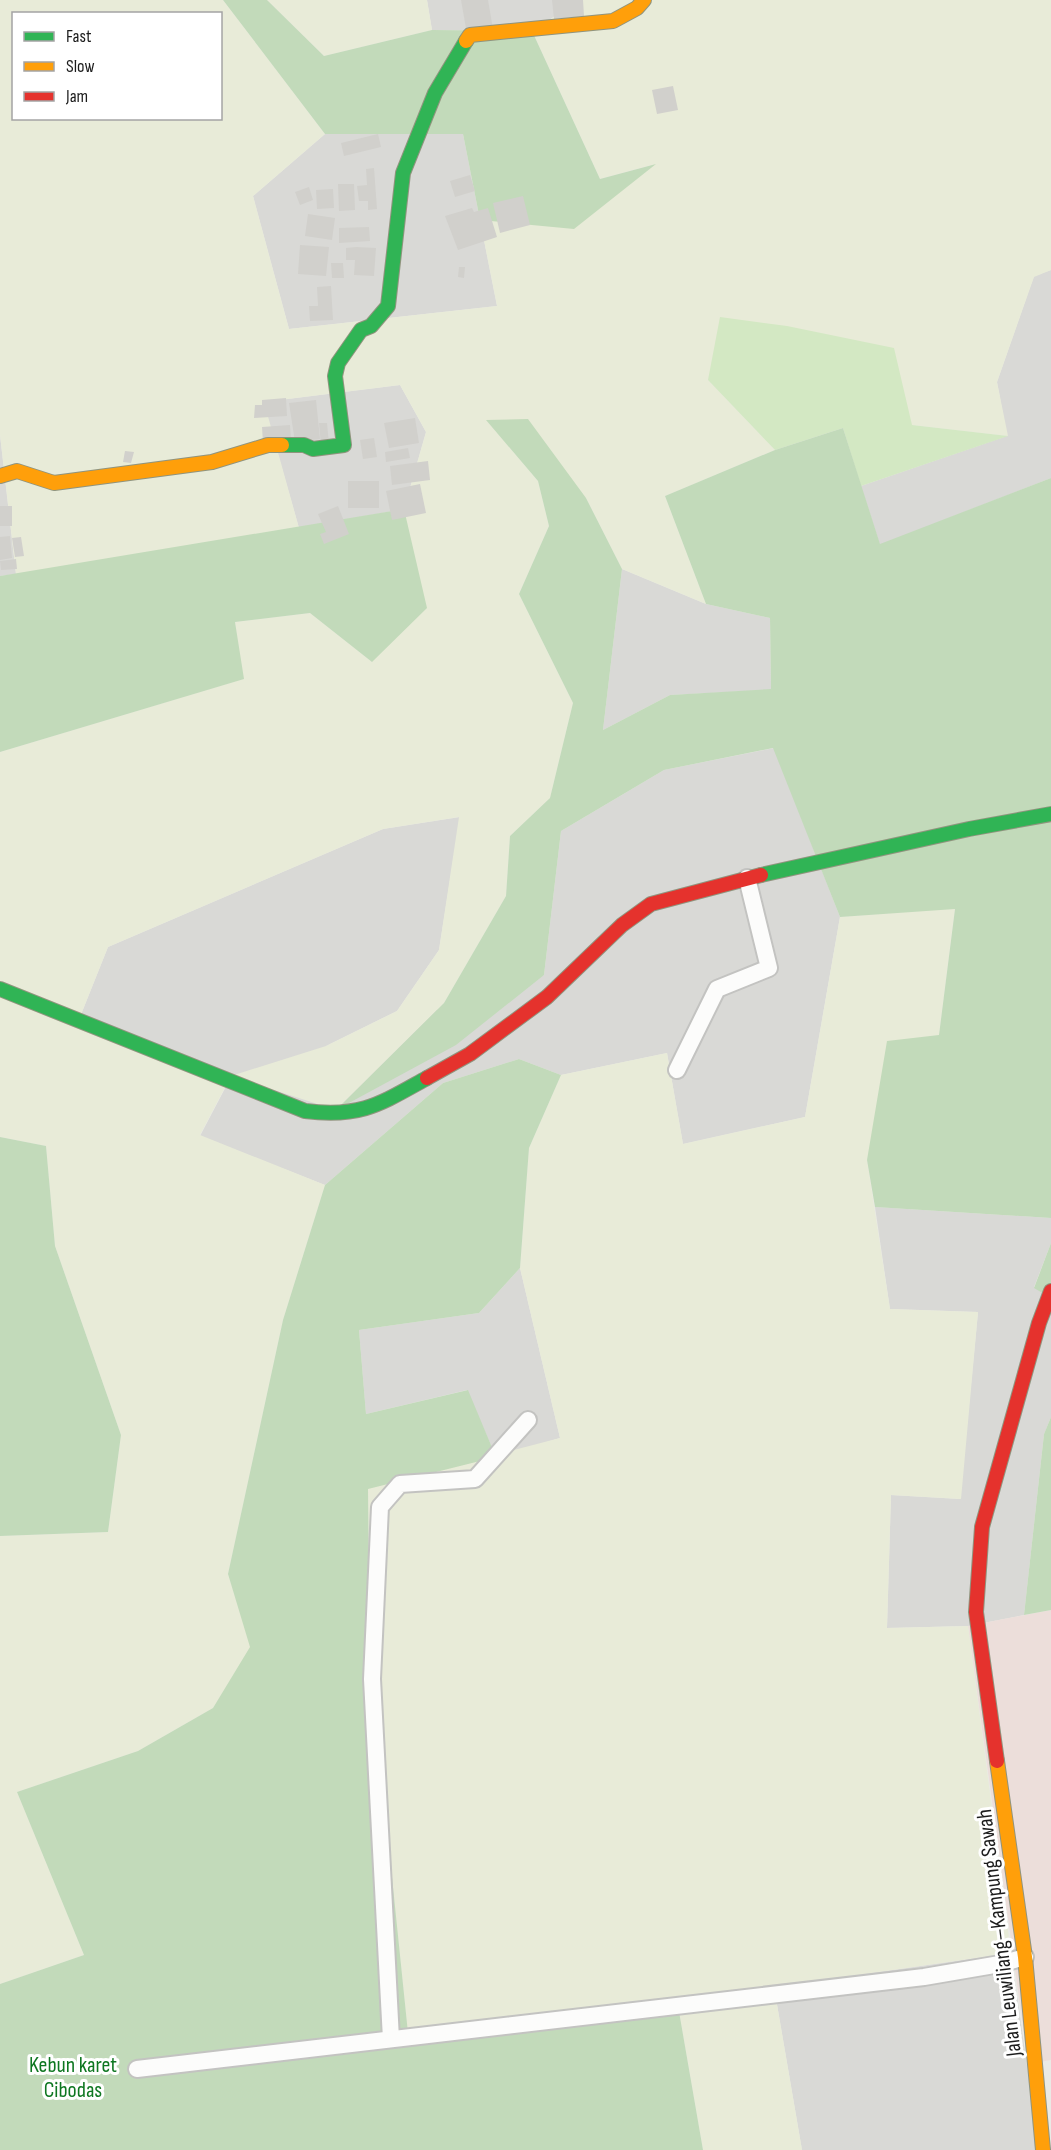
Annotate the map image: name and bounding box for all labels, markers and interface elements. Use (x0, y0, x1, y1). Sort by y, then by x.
legend (12, 12, 222, 120)
text: Fast (66, 26, 92, 47)
text: Slow (66, 56, 95, 77)
text: Jam (65, 86, 88, 107)
street label: Jalan Leuwiliang–Kampung Sawah (971, 1808, 1028, 2059)
park label: Kebun karet Cibodas (29, 2052, 117, 2104)

